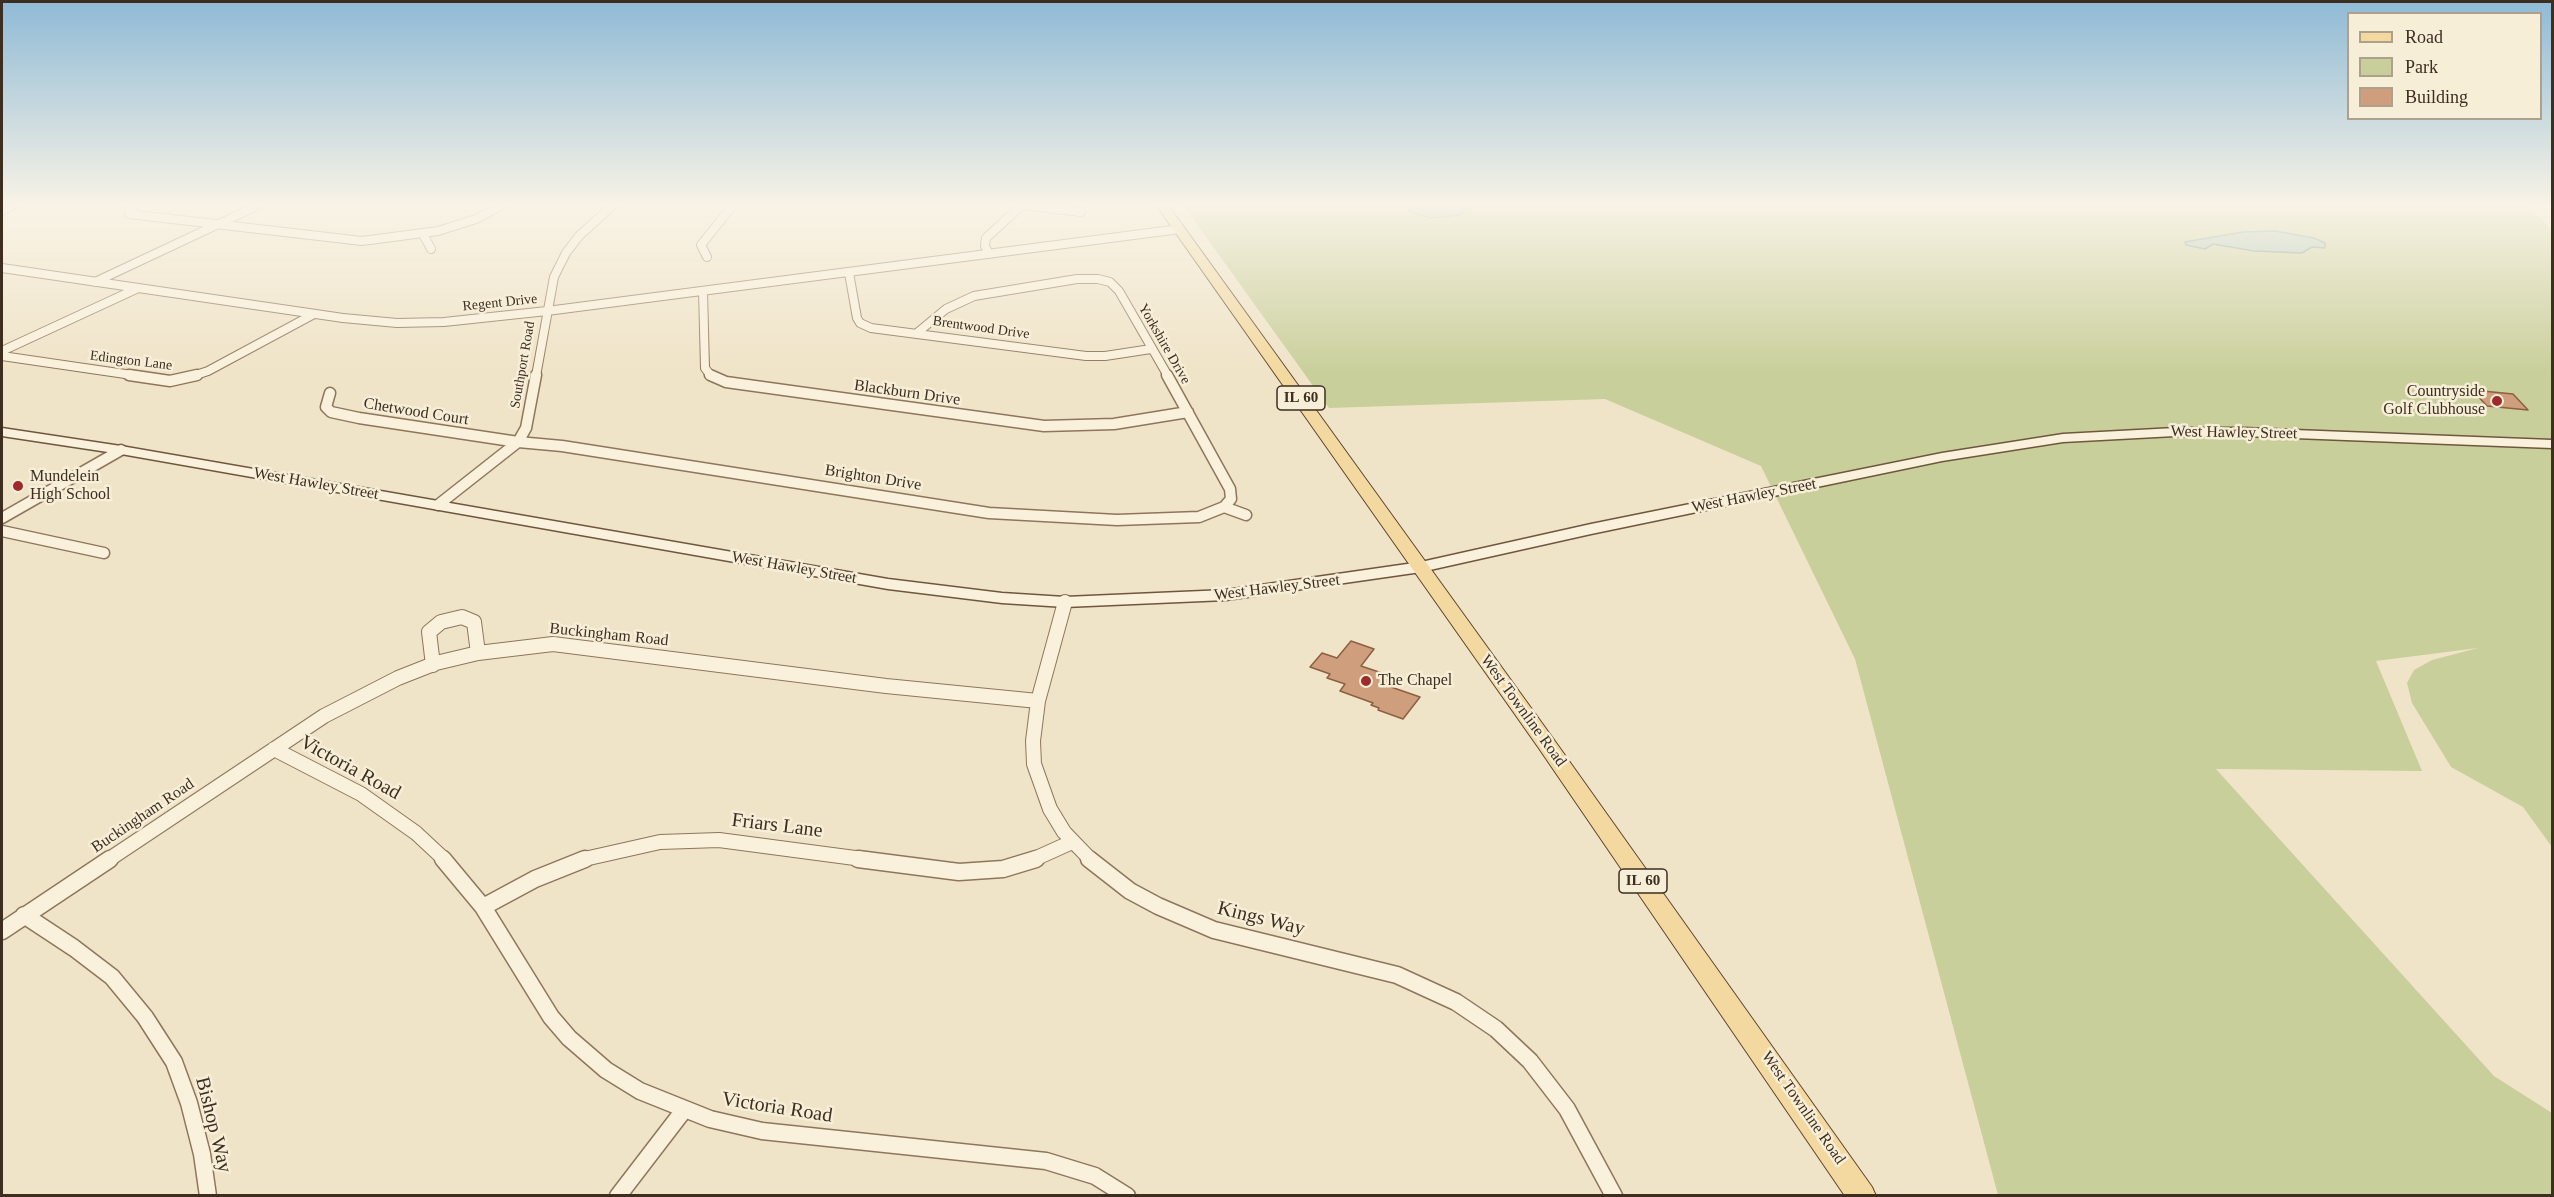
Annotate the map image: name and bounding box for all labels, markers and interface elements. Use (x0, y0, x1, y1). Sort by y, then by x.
legend (2347, 12, 2542, 120)
text: Road (2405, 27, 2443, 47)
text: Park (2405, 57, 2438, 77)
text: Building (2405, 87, 2468, 107)
street label: Regent Drive (462, 291, 538, 315)
street label: Yorkshire Drive (1134, 301, 1194, 387)
street label: Brentwood Drive (932, 313, 1030, 343)
street label: Southport Road (507, 320, 539, 410)
street label: Edington Lane (89, 348, 173, 374)
street label: Blackburn Drive (853, 376, 961, 410)
place label: Countryside Golf Clubhouse (2383, 382, 2485, 420)
road number: IL 60 (1277, 386, 1325, 410)
street label: Chetwood Court (362, 394, 470, 430)
marker: Countryside Golf Clubhouse (2490, 394, 2504, 408)
street label: West Hawley Street (2171, 422, 2297, 444)
street label: Brighton Drive (823, 461, 923, 495)
street label: West Hawley Street (252, 464, 380, 504)
place label: Mundelein High School (30, 467, 110, 505)
street label: West Hawley Street (1690, 474, 1818, 518)
marker: Mundelein High School (11, 479, 25, 493)
street label: West Hawley Street (730, 548, 858, 588)
street label: West Hawley Street (1213, 571, 1341, 605)
street label: Buckingham Road (549, 619, 669, 651)
street label: West Townline Road (1476, 651, 1570, 771)
place label: The Chapel (1378, 671, 1452, 691)
marker: The Chapel (1359, 674, 1373, 688)
street label: Victoria Road (295, 730, 405, 806)
street label: Buckingham Road (88, 775, 198, 857)
street label: Friars Lane (730, 809, 824, 843)
road number: IL 60 (1619, 869, 1667, 893)
street label: Kings Way (1215, 897, 1307, 941)
street label: West Townline Road (1757, 1048, 1849, 1168)
street label: Bishop Way (190, 1075, 236, 1175)
street label: Victoria Road (720, 1087, 834, 1129)

